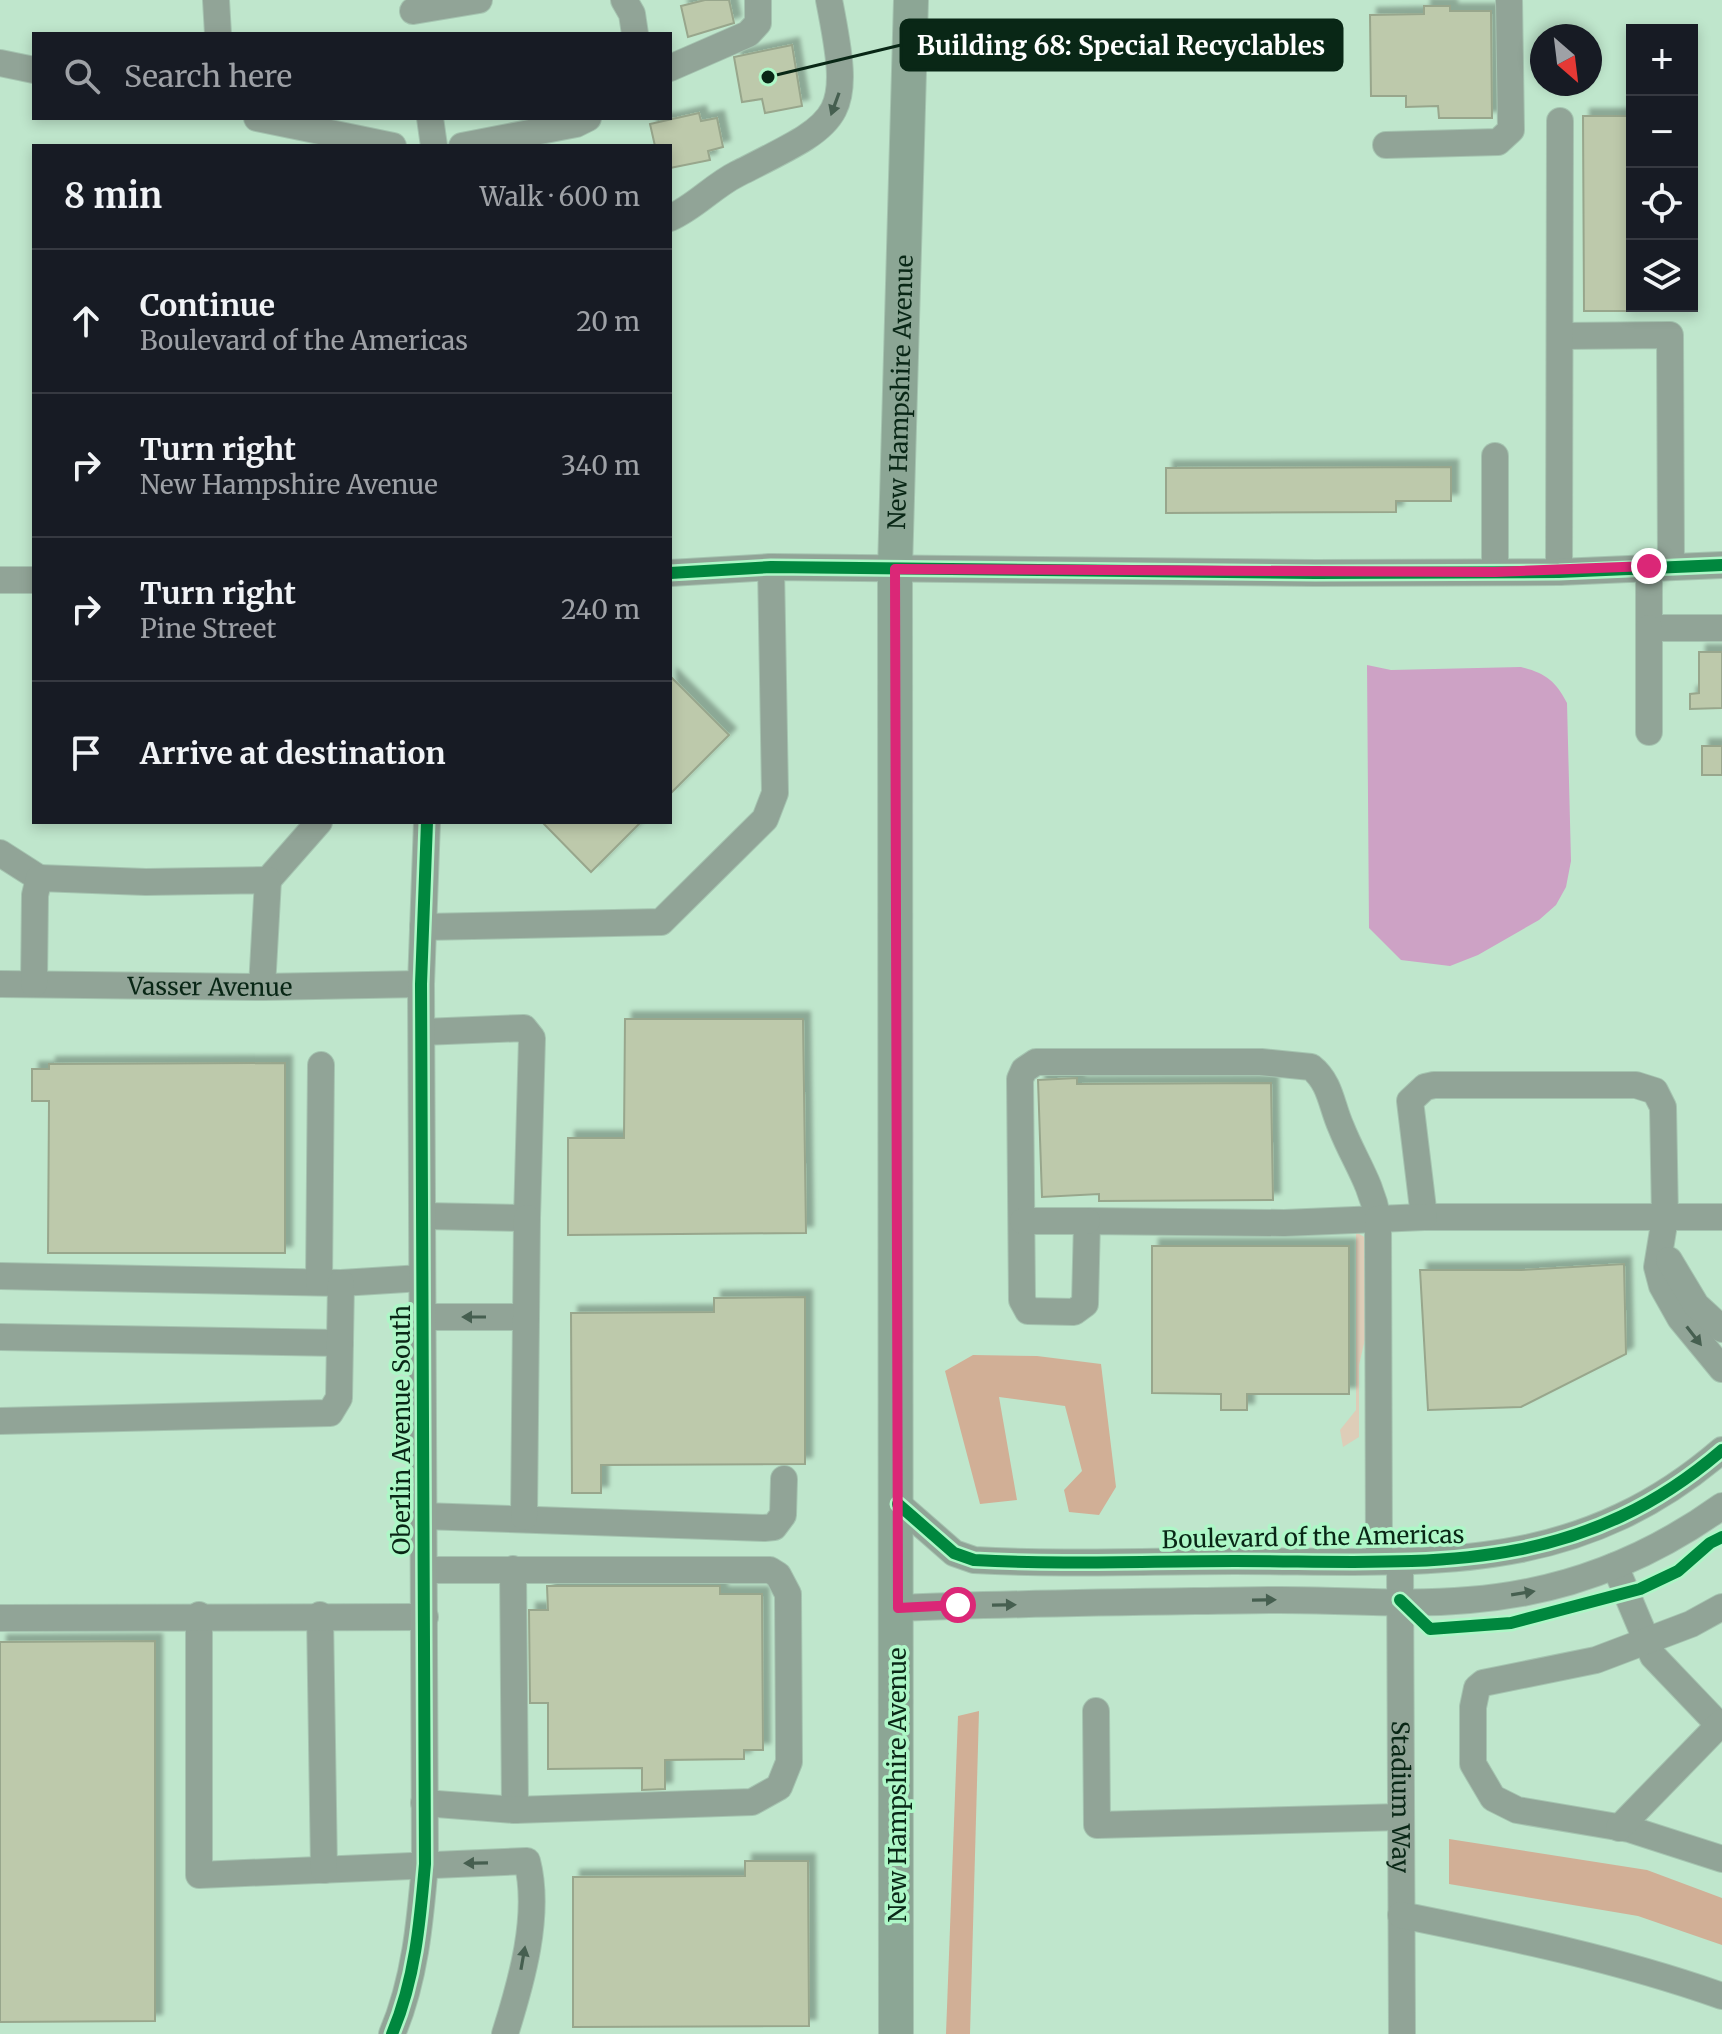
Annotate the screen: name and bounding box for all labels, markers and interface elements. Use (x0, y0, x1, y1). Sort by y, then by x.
callout: Building 68: Special Recyclables (901, 20, 1342, 70)
north arrow (1530, 24, 1602, 96)
map controls (1626, 24, 1698, 312)
button: + (1626, 24, 1698, 96)
text: Building 68: Special Recyclables (917, 29, 1325, 62)
search box (32, 32, 672, 120)
icon: search (60, 54, 104, 98)
text: Search here (124, 57, 292, 95)
one-way arrow (829, 92, 841, 116)
button: − (1626, 96, 1698, 168)
button: locate (1626, 168, 1698, 240)
text: 8 min (64, 175, 162, 217)
text: Walk · 600 m (480, 180, 640, 213)
button: layers (1626, 240, 1698, 312)
street label: New Hampshire Avenue (881, 254, 919, 530)
text: Continue (140, 286, 275, 324)
icon: ahead (64, 299, 108, 343)
text: 20 m (576, 305, 640, 338)
text: Boulevard of the Americas (140, 324, 468, 357)
text: Turn right (140, 430, 296, 468)
icon: right (64, 443, 108, 487)
text: 340 m (561, 449, 640, 482)
text: New Hampshire Avenue (140, 468, 438, 501)
route end (1631, 548, 1667, 584)
text: Turn right (140, 574, 296, 612)
icon: right (64, 587, 108, 631)
text: 240 m (561, 593, 640, 626)
text: Pine Street (140, 612, 276, 645)
icon: arrive (64, 731, 108, 775)
text: Arrive at destination (140, 734, 446, 772)
street label: Vasser Avenue (127, 970, 293, 1003)
street label: Oberlin Avenue South (386, 1305, 417, 1555)
one-way arrow (461, 1311, 486, 1323)
one-way arrow (1685, 1326, 1702, 1346)
street label: Boulevard of the Americas (1161, 1519, 1465, 1555)
one-way arrow (1511, 1586, 1536, 1599)
route start (940, 1587, 976, 1623)
one-way arrow (1252, 1594, 1277, 1606)
one-way arrow (992, 1598, 1017, 1611)
street label: New Hampshire Avenue (882, 1648, 913, 1922)
street label: Stadium Way (1385, 1721, 1417, 1873)
one-way arrow (463, 1856, 488, 1869)
one-way arrow (518, 1946, 530, 1971)

